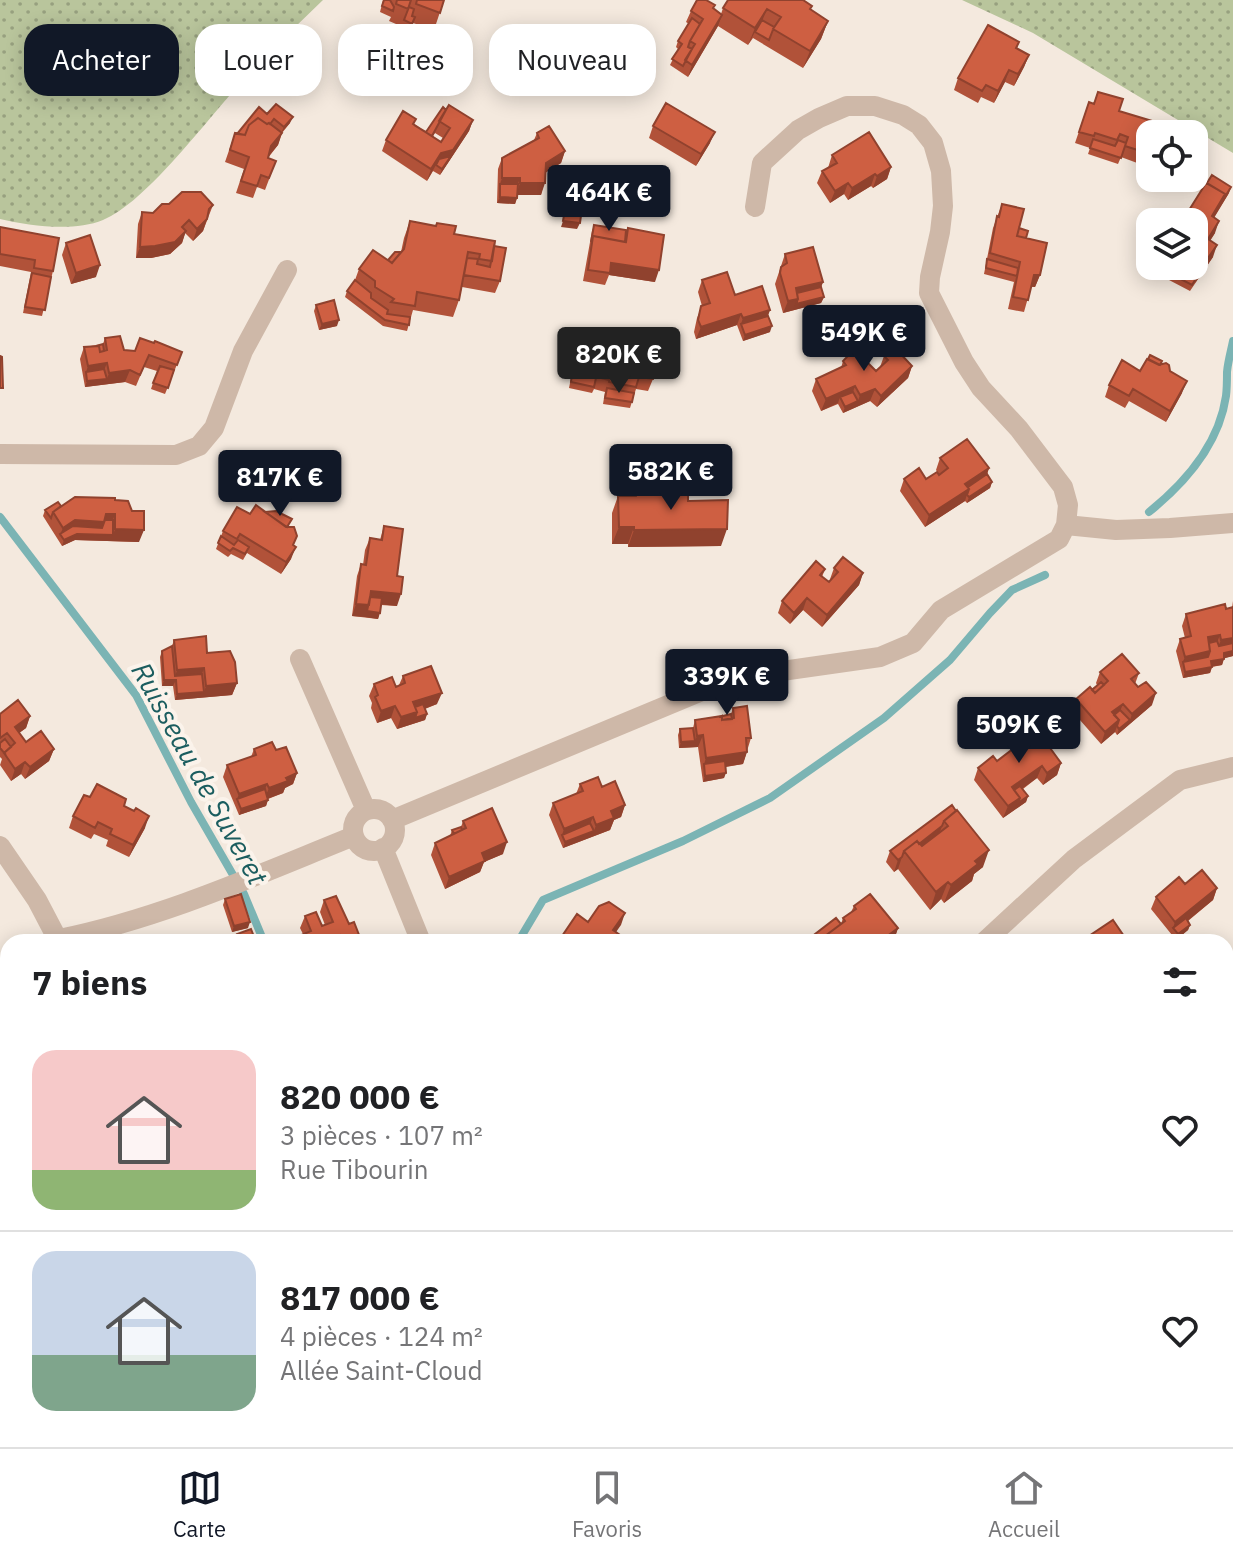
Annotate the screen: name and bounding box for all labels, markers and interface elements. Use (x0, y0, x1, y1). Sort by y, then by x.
chip: Acheter (24, 24, 179, 96)
chip: Louer (195, 24, 322, 96)
chip: Filtres (338, 24, 473, 96)
chip: Nouveau (489, 24, 656, 96)
map controls (1136, 120, 1208, 280)
button: locate (1136, 120, 1208, 192)
pin: 464K € (544, 165, 674, 233)
text: 464K € (565, 174, 653, 208)
button: layers (1136, 208, 1208, 280)
pin: 549K € (799, 305, 929, 373)
text: 549K € (820, 314, 908, 348)
pin: 820K € (554, 327, 684, 395)
text: 820K € (575, 336, 663, 370)
pin: 582K € (606, 444, 736, 512)
pin: 817K € (215, 450, 345, 518)
text: 582K € (627, 453, 715, 487)
text: 817K € (236, 459, 324, 493)
pin: 339K € (662, 649, 792, 717)
water label: Ruisseau de Suveret (123, 655, 277, 892)
text: 339K € (683, 658, 771, 692)
pin: 509K € (954, 697, 1084, 765)
text: 509K € (975, 706, 1063, 740)
text: 7 biens (32, 960, 147, 1004)
icon: filters (1158, 960, 1202, 1004)
text: 820 000 € (280, 1074, 440, 1118)
icon: home (96, 1082, 192, 1178)
icon: heart (1158, 1108, 1202, 1152)
text: 3 pièces · 107 m² (280, 1118, 483, 1152)
text: Rue Tibourin (280, 1152, 428, 1186)
text: 817 000 € (280, 1275, 440, 1319)
icon: home (96, 1283, 192, 1379)
icon: heart (1158, 1309, 1202, 1353)
text: 4 pièces · 124 m² (280, 1319, 483, 1353)
text: Allée Saint-Cloud (280, 1353, 483, 1387)
tab: Carte (173, 1466, 226, 1543)
tab: Favoris (572, 1466, 642, 1543)
tab: Accueil (988, 1466, 1060, 1543)

